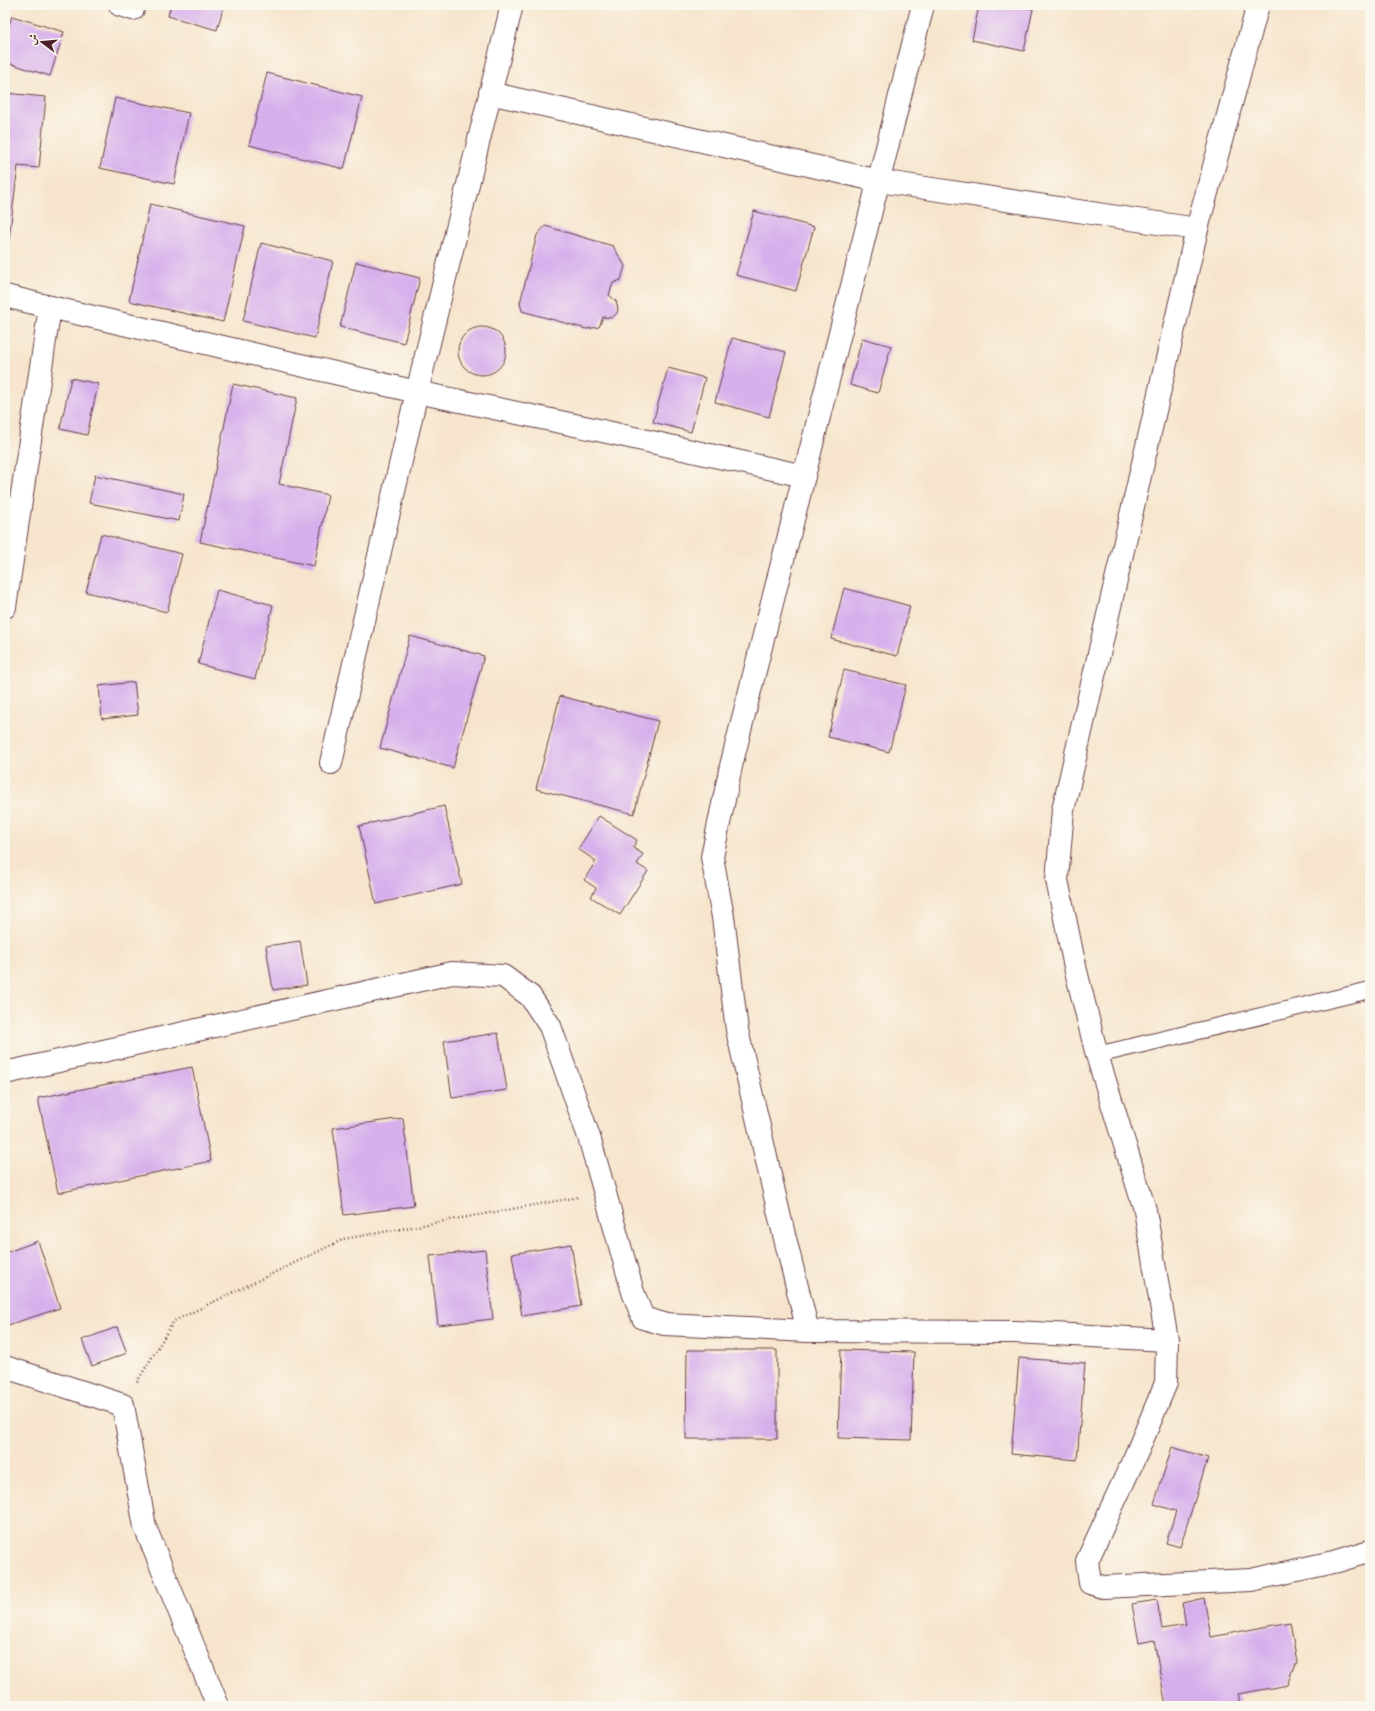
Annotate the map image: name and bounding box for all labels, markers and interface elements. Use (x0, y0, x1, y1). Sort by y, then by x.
north arrow (22, 22, 62, 62)
text: ش (25, 32, 42, 47)

